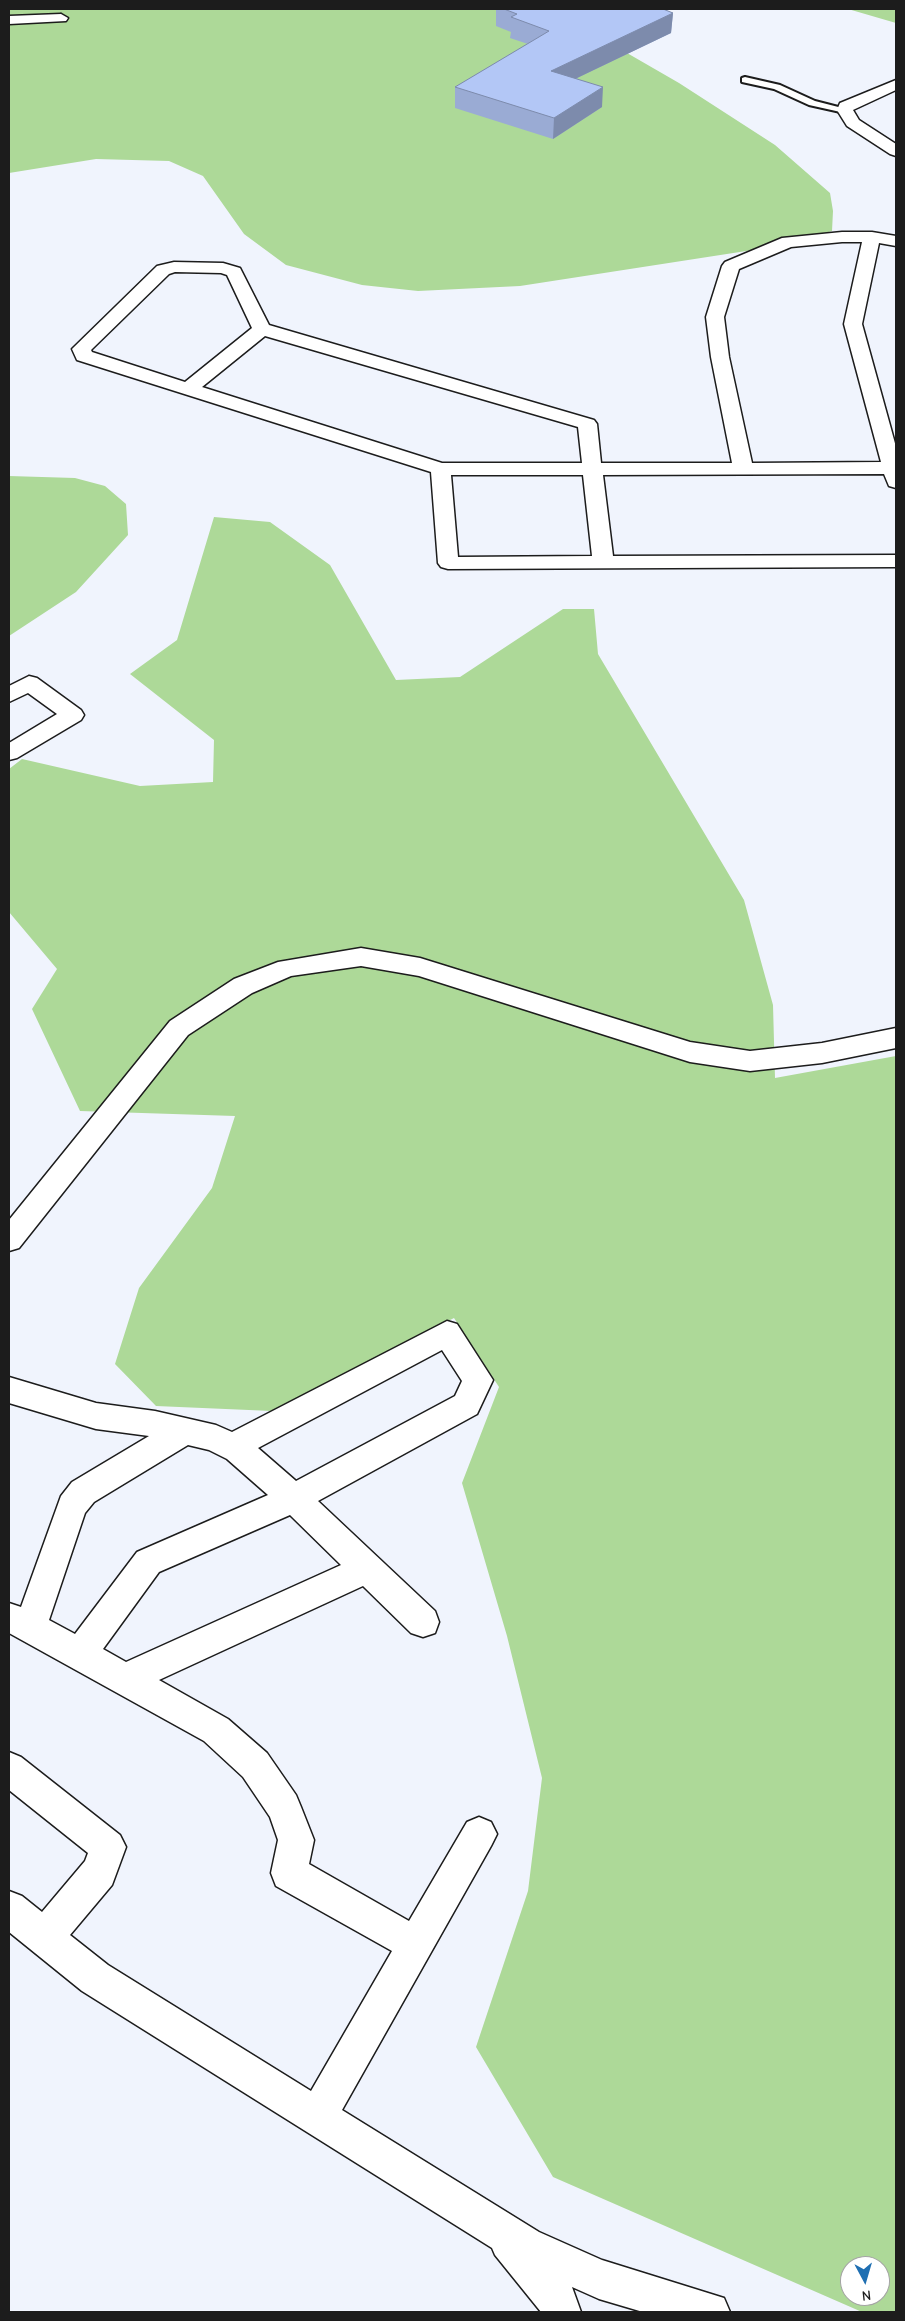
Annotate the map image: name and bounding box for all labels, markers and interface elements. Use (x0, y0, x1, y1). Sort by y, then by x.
north arrow (840, 2256, 890, 2306)
text: N (861, 2286, 872, 2304)

